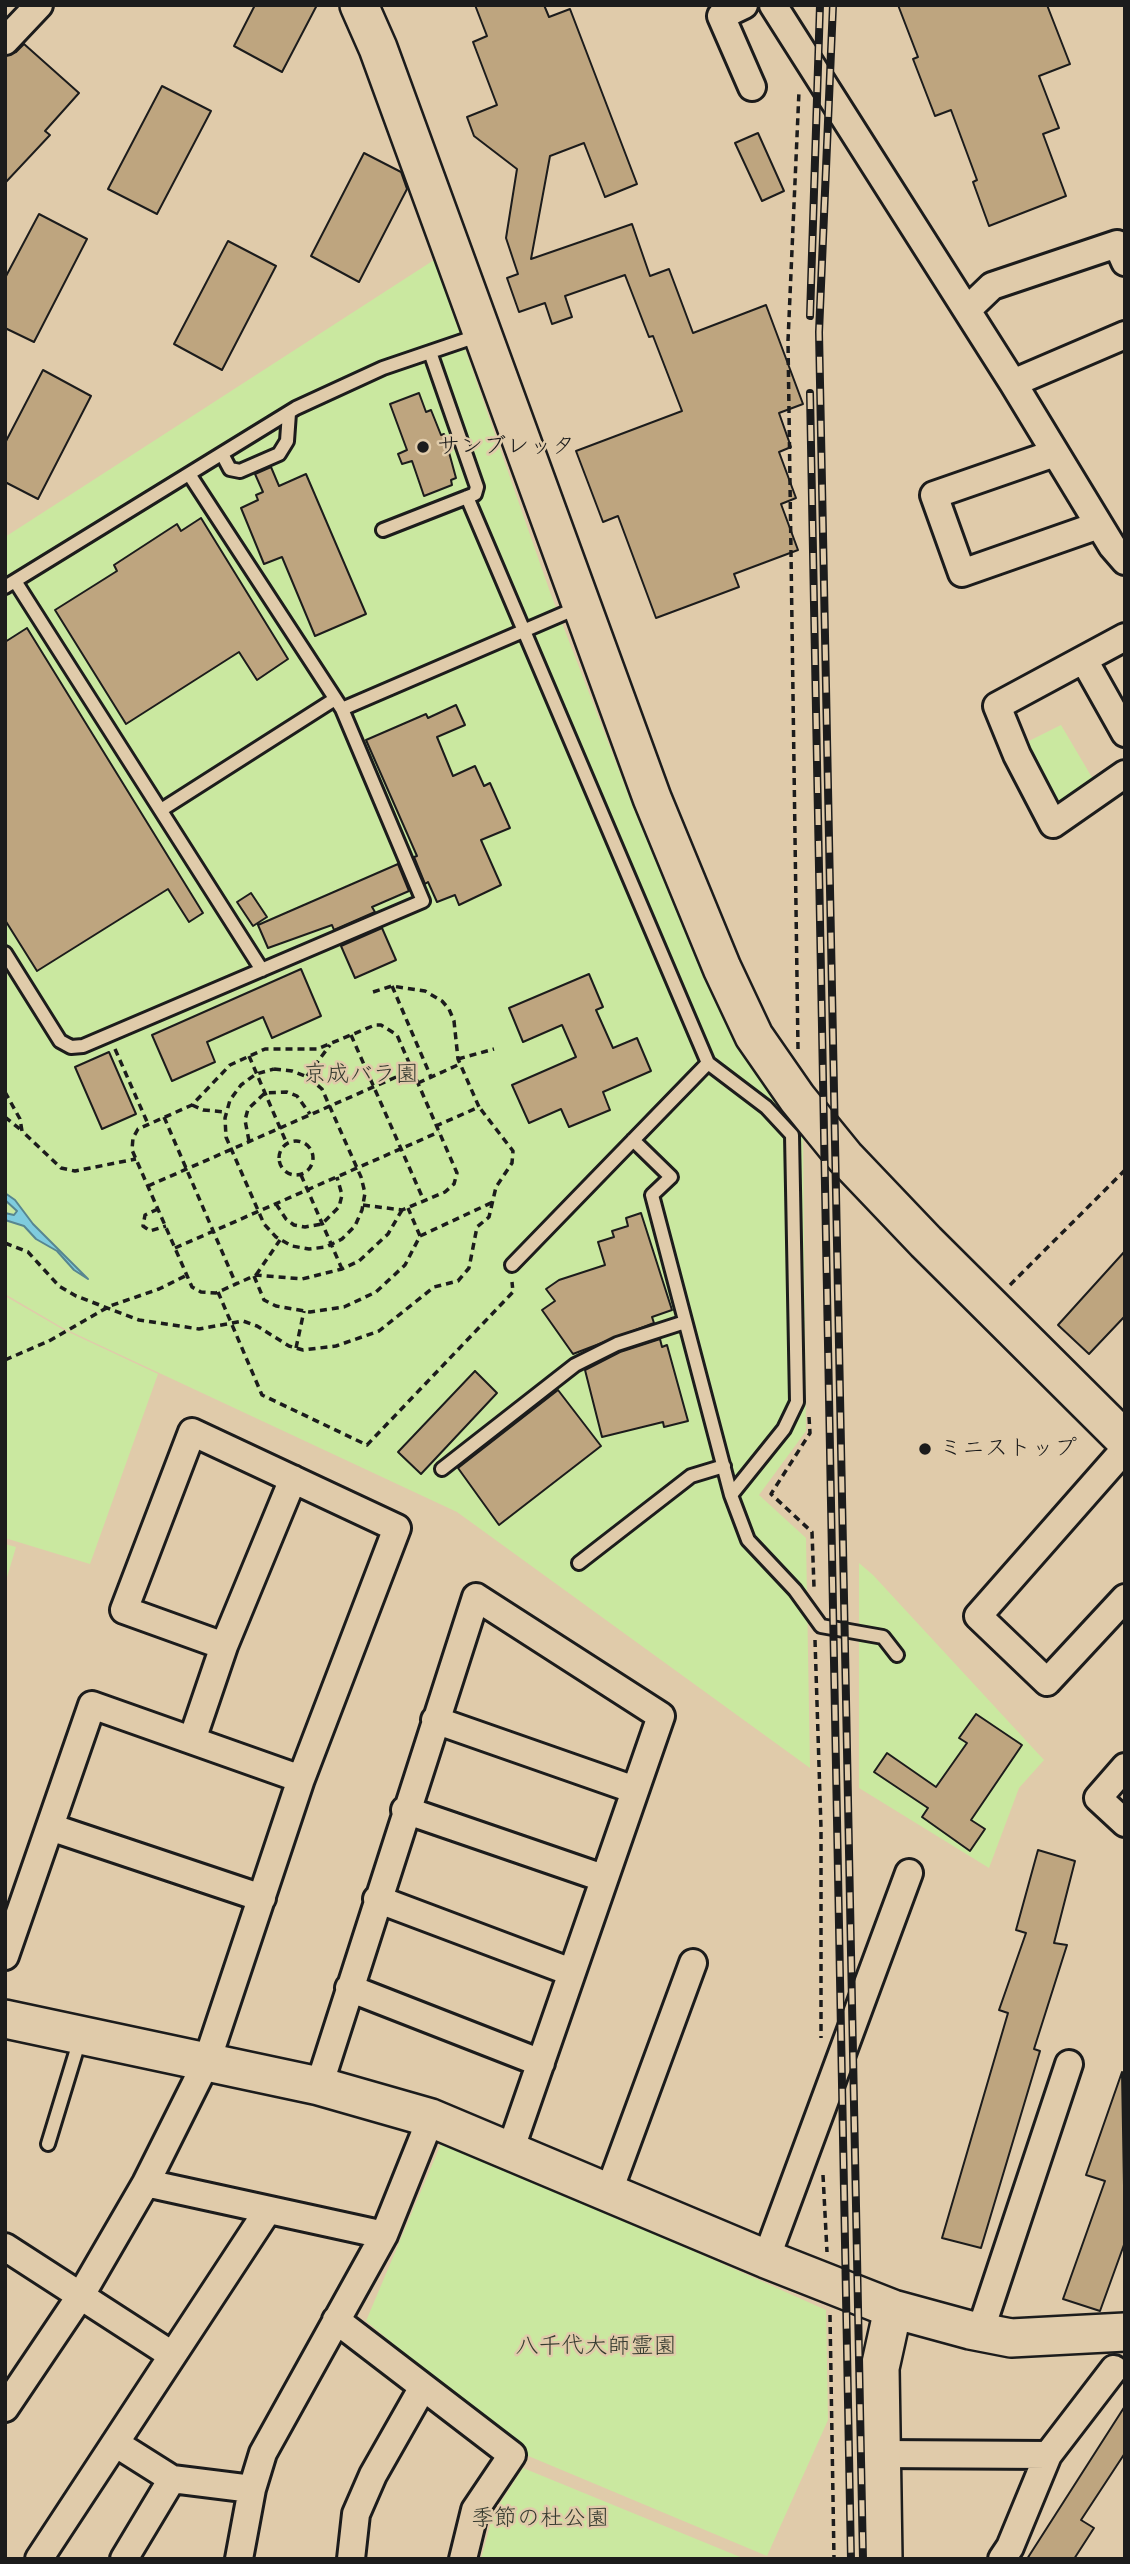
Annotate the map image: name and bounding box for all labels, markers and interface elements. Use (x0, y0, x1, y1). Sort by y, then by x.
place label: サンブレッタ (437, 433, 575, 461)
marker: サンブレッタ (415, 439, 431, 455)
park label: 京成バラ園 (304, 1061, 418, 1089)
place label: ミニストップ (939, 1435, 1077, 1463)
marker: ミニストップ (917, 1441, 933, 1457)
park label: 八千代大師霊園 (516, 2333, 676, 2361)
park label: 季節の杜公園 (471, 2505, 609, 2533)

